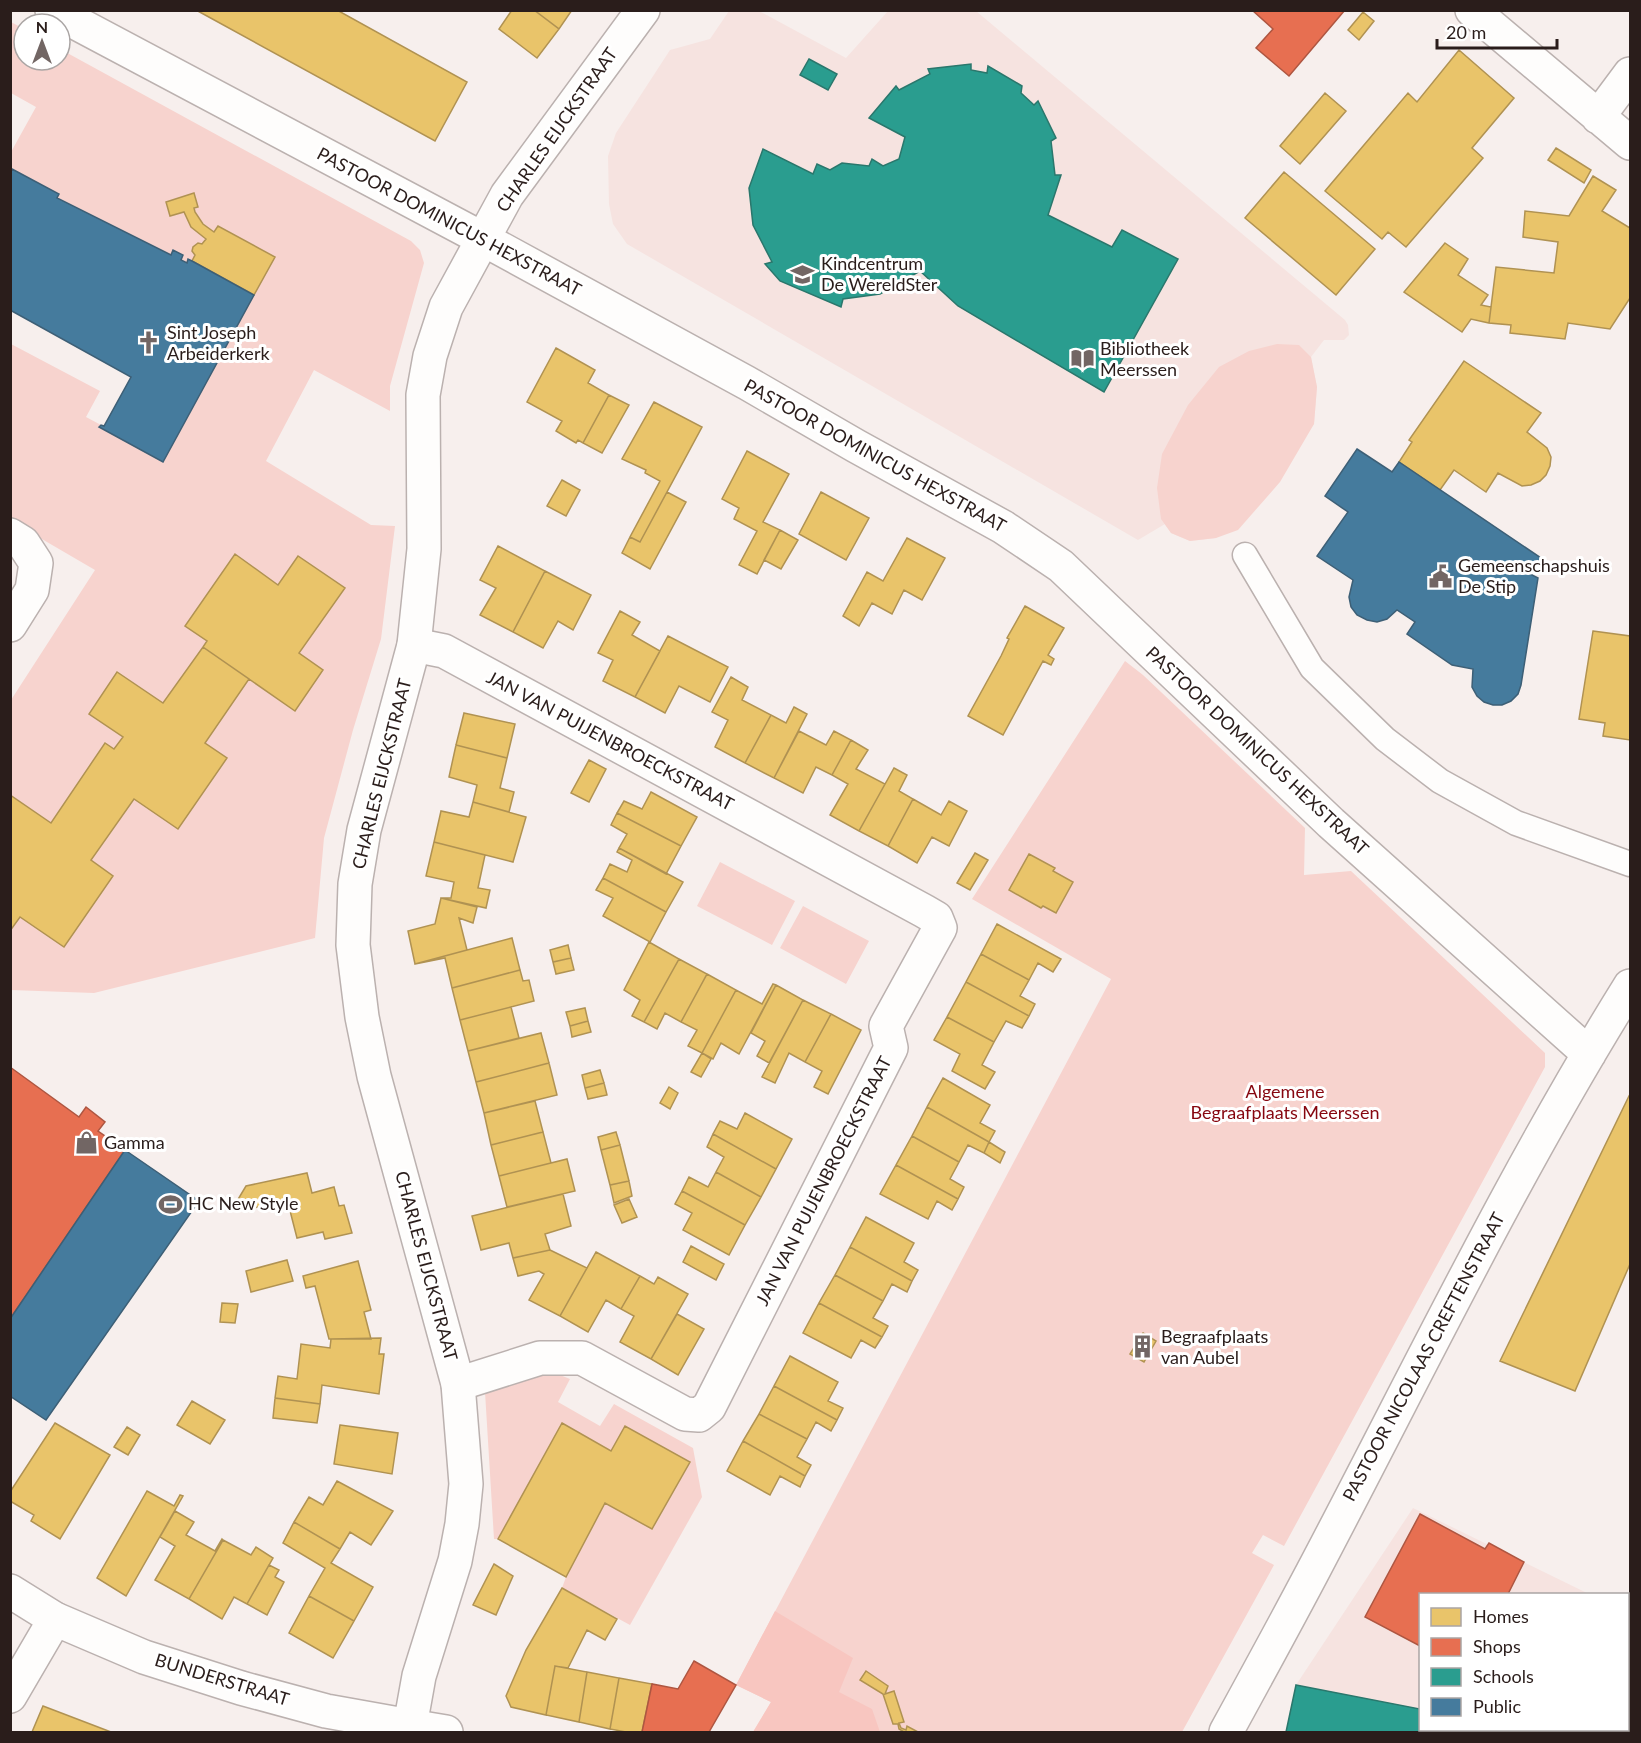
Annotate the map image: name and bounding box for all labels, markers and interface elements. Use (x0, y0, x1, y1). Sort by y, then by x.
north arrow (12, 12, 72, 72)
scale bar (1437, 12, 1557, 50)
text: N (36, 17, 48, 36)
text: 20 m (1446, 21, 1486, 43)
street label: CHARLES EIJCKSTRAAT (491, 43, 622, 216)
street label: PASTOOR DOMINICUS HEXSTRAAT (314, 142, 586, 301)
place label: Kindcentrum De WereldSter (821, 252, 938, 295)
school or university icon: Kindcentrum De WereldSter (790, 261, 816, 287)
place label: Sint Joseph Arbeiderkerk (167, 321, 270, 364)
church icon: Sint Joseph Arbeiderkerk (136, 330, 162, 356)
place label: Bibliotheek Meerssen (1100, 337, 1190, 380)
library icon: Bibliotheek Meerssen (1069, 346, 1095, 372)
street label: PASTOOR DOMINICUS HEXSTRAAT (741, 374, 1011, 537)
place label: Gemeenschapshuis De Stip (1458, 554, 1610, 597)
public building icon: Gemeenschapshuis De Stip (1427, 563, 1453, 589)
street label: PASTOOR DOMINICUS HEXSTRAAT (1142, 641, 1374, 860)
street label: JAN VAN PUIJENBROECKSTRAAT (483, 665, 738, 815)
street label: CHARLES EIJCKSTRAAT (347, 676, 415, 871)
street label: JAN VAN PUIJENBROECKSTRAAT (751, 1052, 896, 1309)
park label: Algemene Begraafplaats Meerssen (1191, 1080, 1379, 1123)
shop icon: Gamma (73, 1130, 99, 1156)
place label: Gamma (104, 1131, 165, 1153)
street label: CHARLES EIJCKSTRAAT (391, 1168, 463, 1363)
sports icon: HC New Style (157, 1191, 183, 1217)
place label: HC New Style (188, 1192, 298, 1214)
street label: PASTOOR NICOLAAS CREFTENSTRAAT (1337, 1208, 1509, 1505)
place label: Begraafplaats van Aubel (1161, 1325, 1268, 1368)
building icon: Begraafplaats van Aubel (1130, 1334, 1156, 1360)
legend (1419, 1593, 1629, 1731)
text: Homes (1473, 1605, 1529, 1627)
text: Shops (1473, 1635, 1521, 1657)
street label: BUNDERSTRAAT (152, 1648, 293, 1710)
text: Schools (1473, 1665, 1534, 1687)
text: Public (1473, 1695, 1521, 1717)

